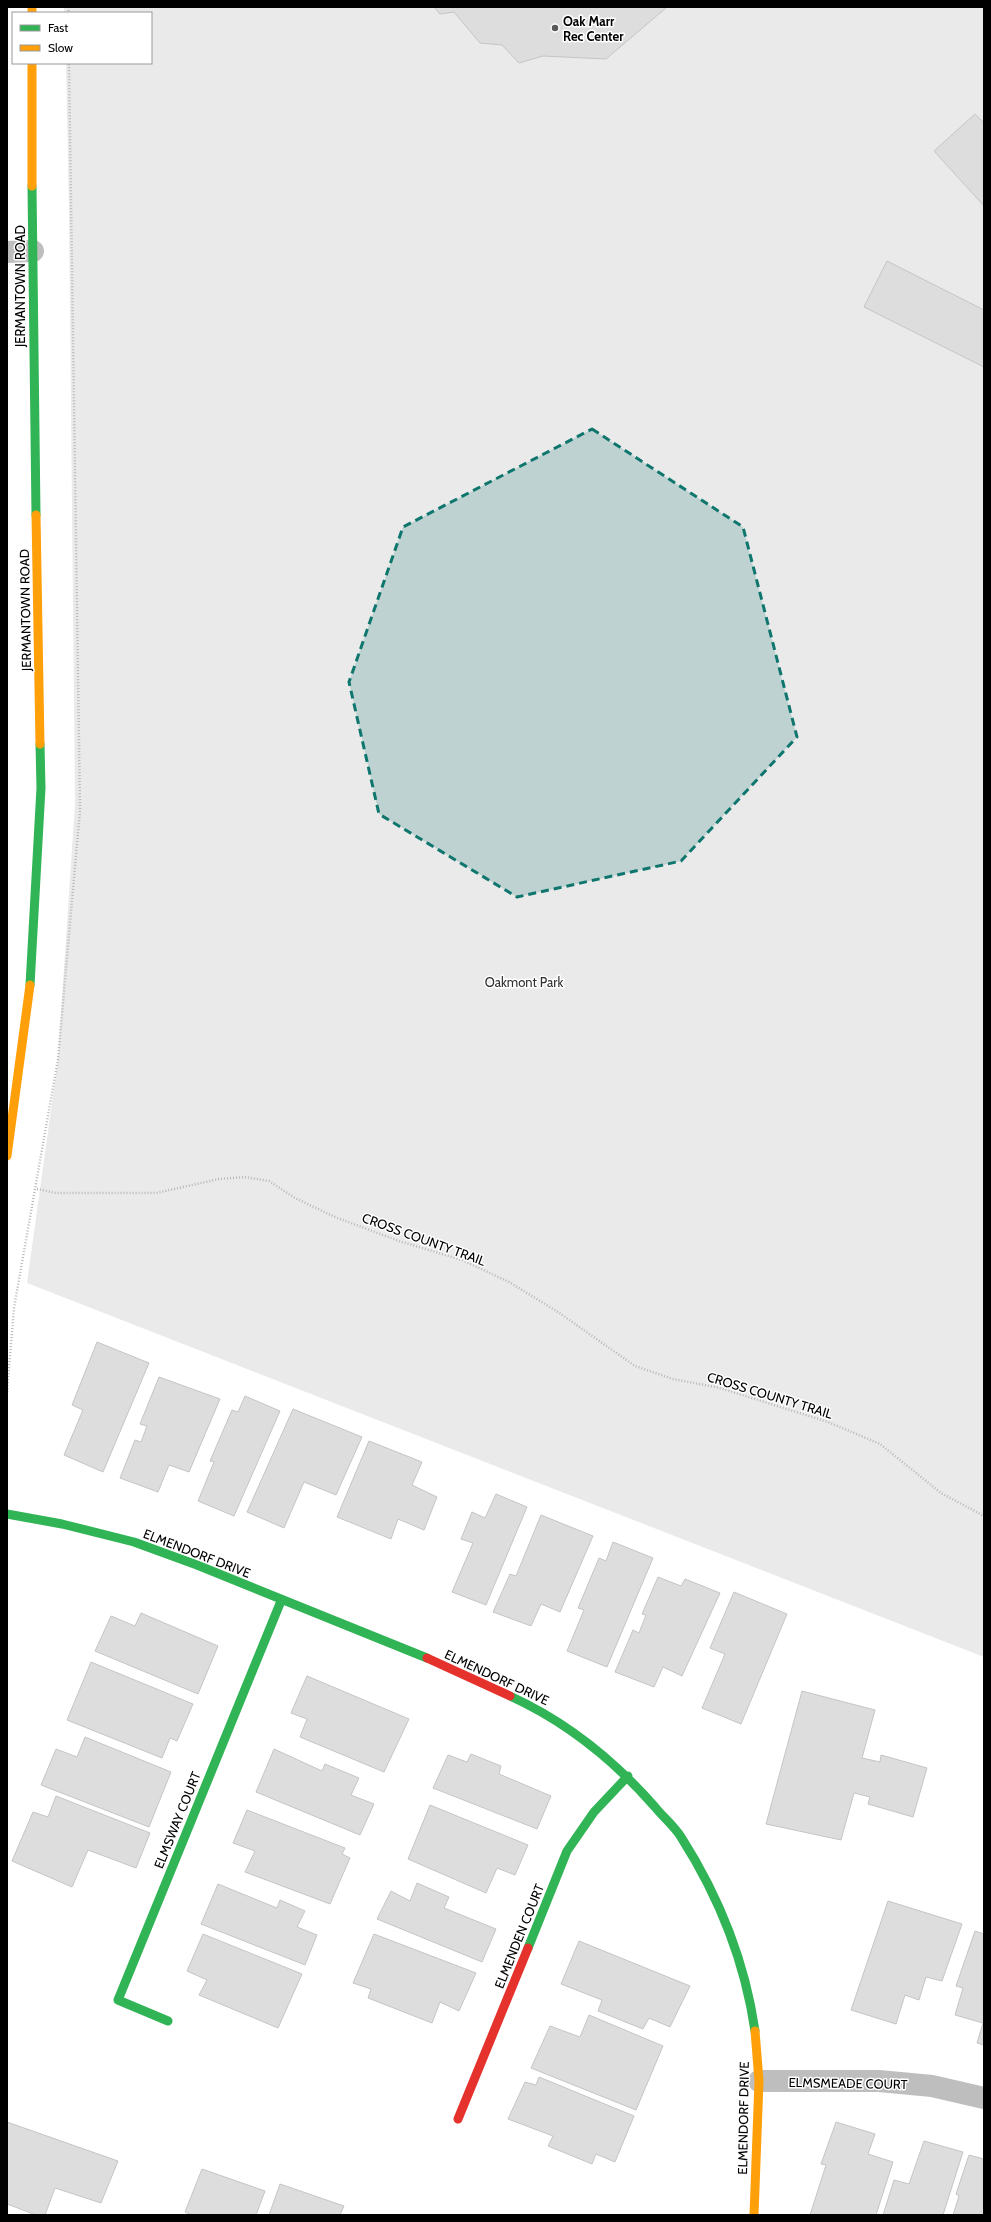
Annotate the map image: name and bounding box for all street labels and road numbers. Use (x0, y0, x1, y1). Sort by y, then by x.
street label: JERMANTOWN ROAD (12, 225, 28, 348)
street label: JERMANTOWN ROAD (16, 549, 34, 672)
street label: CROSS COUNTY TRAIL (360, 1209, 488, 1269)
street label: CROSS COUNTY TRAIL (705, 1368, 835, 1422)
street label: ELMENDORF DRIVE (141, 1525, 253, 1581)
street label: ELMENDORF DRIVE (442, 1646, 552, 1708)
street label: ELMSWAY COURT (150, 1769, 204, 1871)
street label: ELMENDEN COURT (491, 1881, 547, 1991)
street label: ELMENDORF DRIVE (734, 2061, 752, 2175)
street label: ELMSMEADE COURT (788, 2074, 908, 2092)

